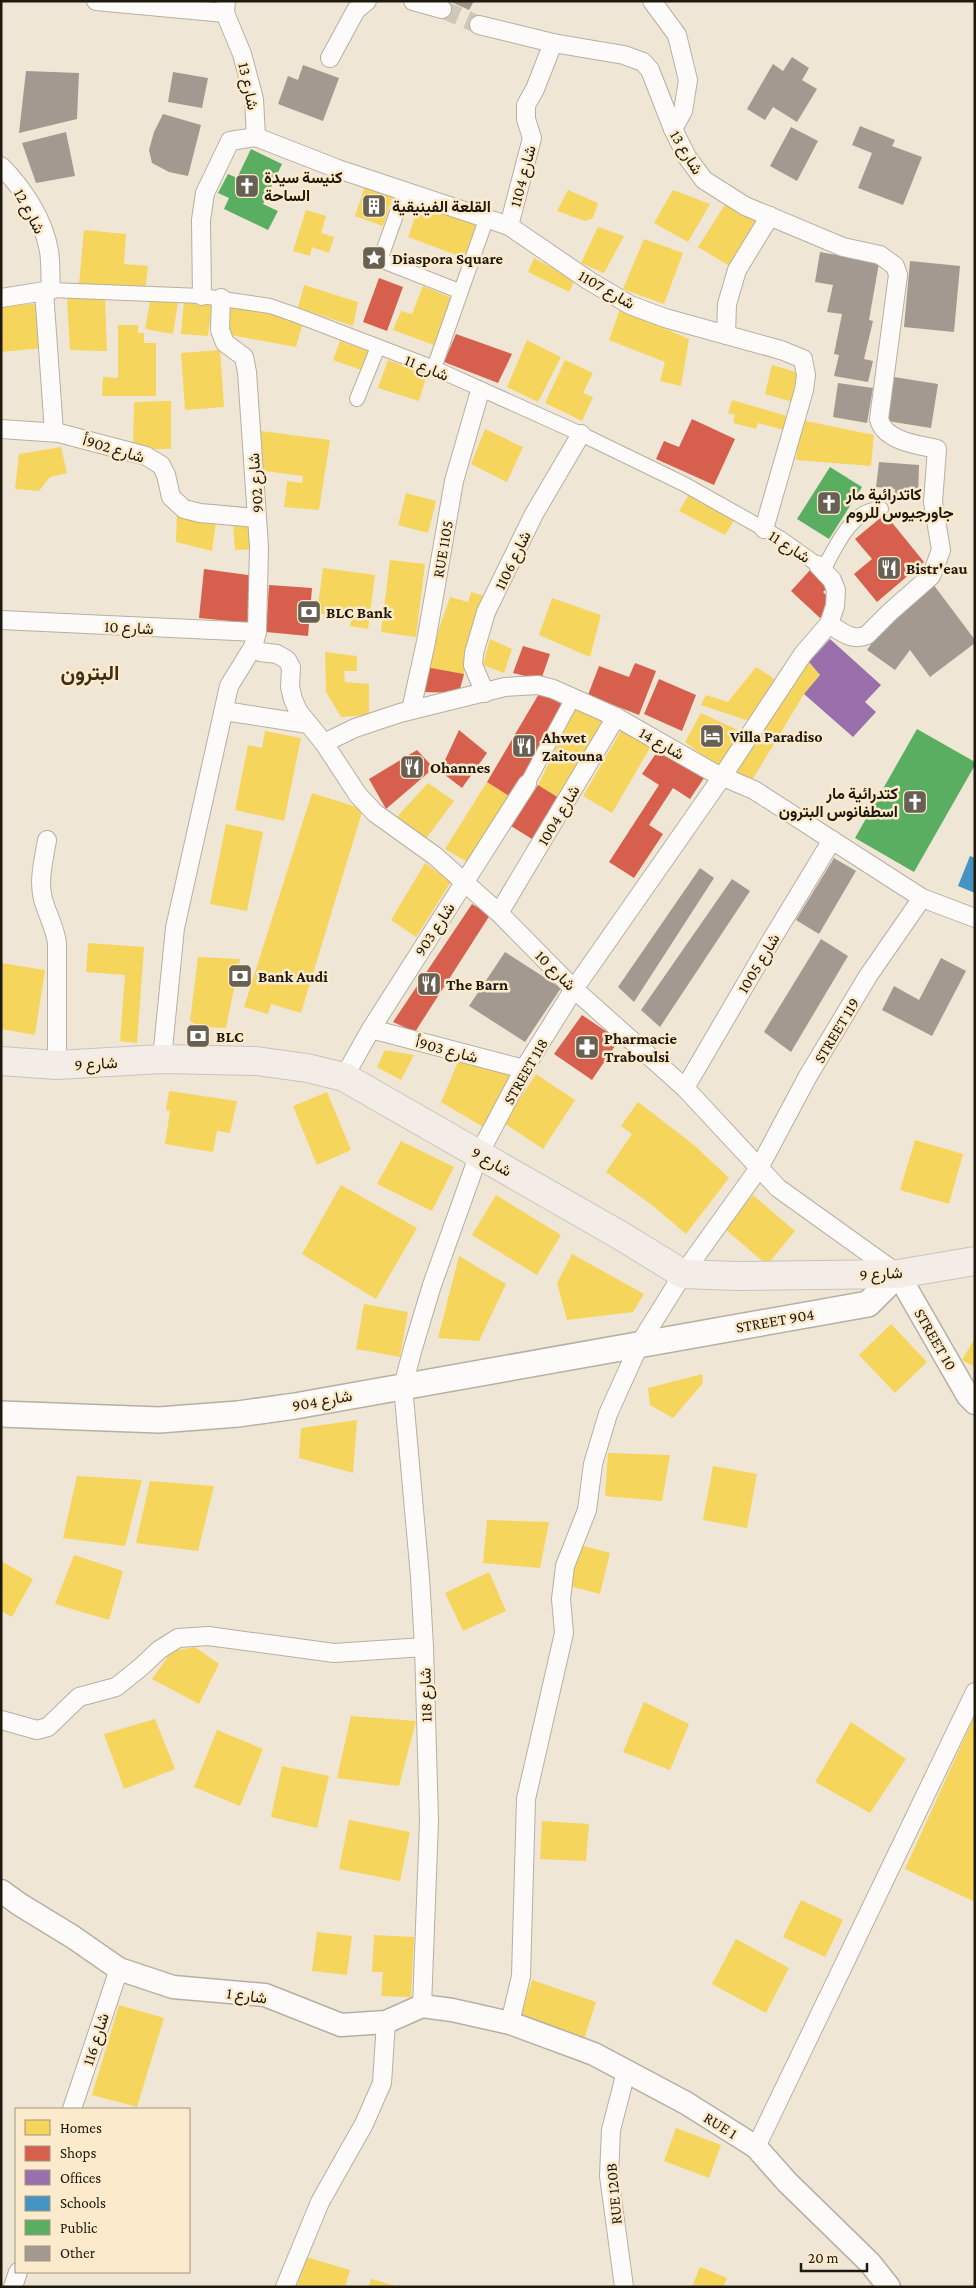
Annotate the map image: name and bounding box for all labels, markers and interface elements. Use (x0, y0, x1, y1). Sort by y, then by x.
street label: شارع 13 (232, 61, 262, 112)
street label: شارع 13 (664, 127, 706, 179)
street label: شارع 1104 (506, 143, 542, 210)
place label: كنيسة سيدة الساحة (264, 169, 343, 204)
church icon: كنيسة سيدة الساحة (234, 173, 260, 199)
street label: شارع 12 (8, 186, 48, 238)
building icon: القلعة الفينيقية (361, 193, 387, 219)
place label: القلعة الفينيقية (392, 198, 491, 216)
place icon: Diaspora Square (361, 245, 387, 271)
place label: Diaspora Square (392, 250, 504, 267)
street label: شارع 1107 (574, 267, 638, 315)
street label: شارع 11 (401, 351, 451, 387)
street label: شارع 902أ (80, 431, 147, 469)
street label: شارع 902 (245, 452, 269, 513)
place label: كاتدرائية مار جاورجيوس للروم (845, 486, 954, 523)
church icon: كاتدرائية مار جاورجيوس للروم (816, 490, 842, 516)
street label: RUE 1105 (429, 519, 456, 579)
street label: شارع 11 (764, 527, 814, 569)
street label: شارع 1106 (491, 528, 537, 594)
restaurant icon: Bistr'eau (876, 555, 902, 581)
place label: Bistr'eau (906, 560, 968, 577)
bank icon: BLC Bank (296, 599, 322, 625)
place label: BLC Bank (326, 604, 392, 621)
street label: شارع 10 (104, 618, 154, 640)
district label: البترون (61, 661, 119, 686)
hotel icon: Villa Paradiso (699, 723, 725, 749)
street label: شارع 14 (635, 724, 687, 766)
place label: Villa Paradiso (729, 728, 823, 745)
place label: Ahwet Zaitouna (541, 729, 603, 764)
restaurant icon: Ahwet Zaitouna (511, 733, 537, 759)
restaurant icon: Ohannes (399, 754, 425, 780)
place label: Ohannes (430, 759, 491, 776)
street label: شارع 1004 (534, 782, 585, 850)
place label: كتدرائية مار اسطفانوس البترون (779, 785, 898, 822)
church icon: كتدرائية مار اسطفانوس البترون (902, 789, 928, 815)
street label: شارع 903 (411, 900, 460, 961)
street label: شارع 1005 (734, 931, 785, 998)
street label: شارع 10 (530, 947, 579, 996)
bank icon: Bank Audi (227, 963, 253, 989)
place label: Bank Audi (258, 968, 328, 985)
restaurant icon: The Barn (416, 971, 442, 997)
place label: The Barn (446, 976, 508, 993)
street label: STREET 119 (810, 995, 862, 1066)
bank icon: BLC (185, 1023, 211, 1049)
place label: BLC (216, 1028, 244, 1045)
place label: Pharmacie Traboulsi (604, 1030, 677, 1065)
street label: شارع 903أ (413, 1033, 480, 1069)
pharmacy icon: Pharmacie Traboulsi (574, 1034, 600, 1060)
street label: STREET 118 (500, 1035, 551, 1107)
street label: شارع 9 (74, 1054, 118, 1076)
street label: شارع 9 (467, 1143, 515, 1182)
street label: شارع 9 (859, 1264, 903, 1286)
street label: STREET 904 (735, 1305, 816, 1336)
street label: STREET 10 (911, 1305, 960, 1373)
street label: شارع 904 (291, 1387, 354, 1417)
street label: شارع 118 (417, 1668, 437, 1722)
street label: شارع 1 (225, 1984, 268, 2010)
street label: شارع 116 (79, 2011, 115, 2068)
legend (15, 2108, 190, 2273)
street label: RUE 1 (701, 2109, 741, 2142)
text: Homes (60, 2120, 102, 2136)
text: Shops (60, 2145, 96, 2162)
street label: RUE 120B (602, 2162, 625, 2225)
text: Offices (60, 2170, 101, 2186)
text: Schools (60, 2195, 106, 2211)
text: Public (60, 2220, 98, 2236)
scale bar (801, 2240, 867, 2272)
text: Other (60, 2245, 96, 2261)
text: 20 m (808, 2250, 839, 2266)

